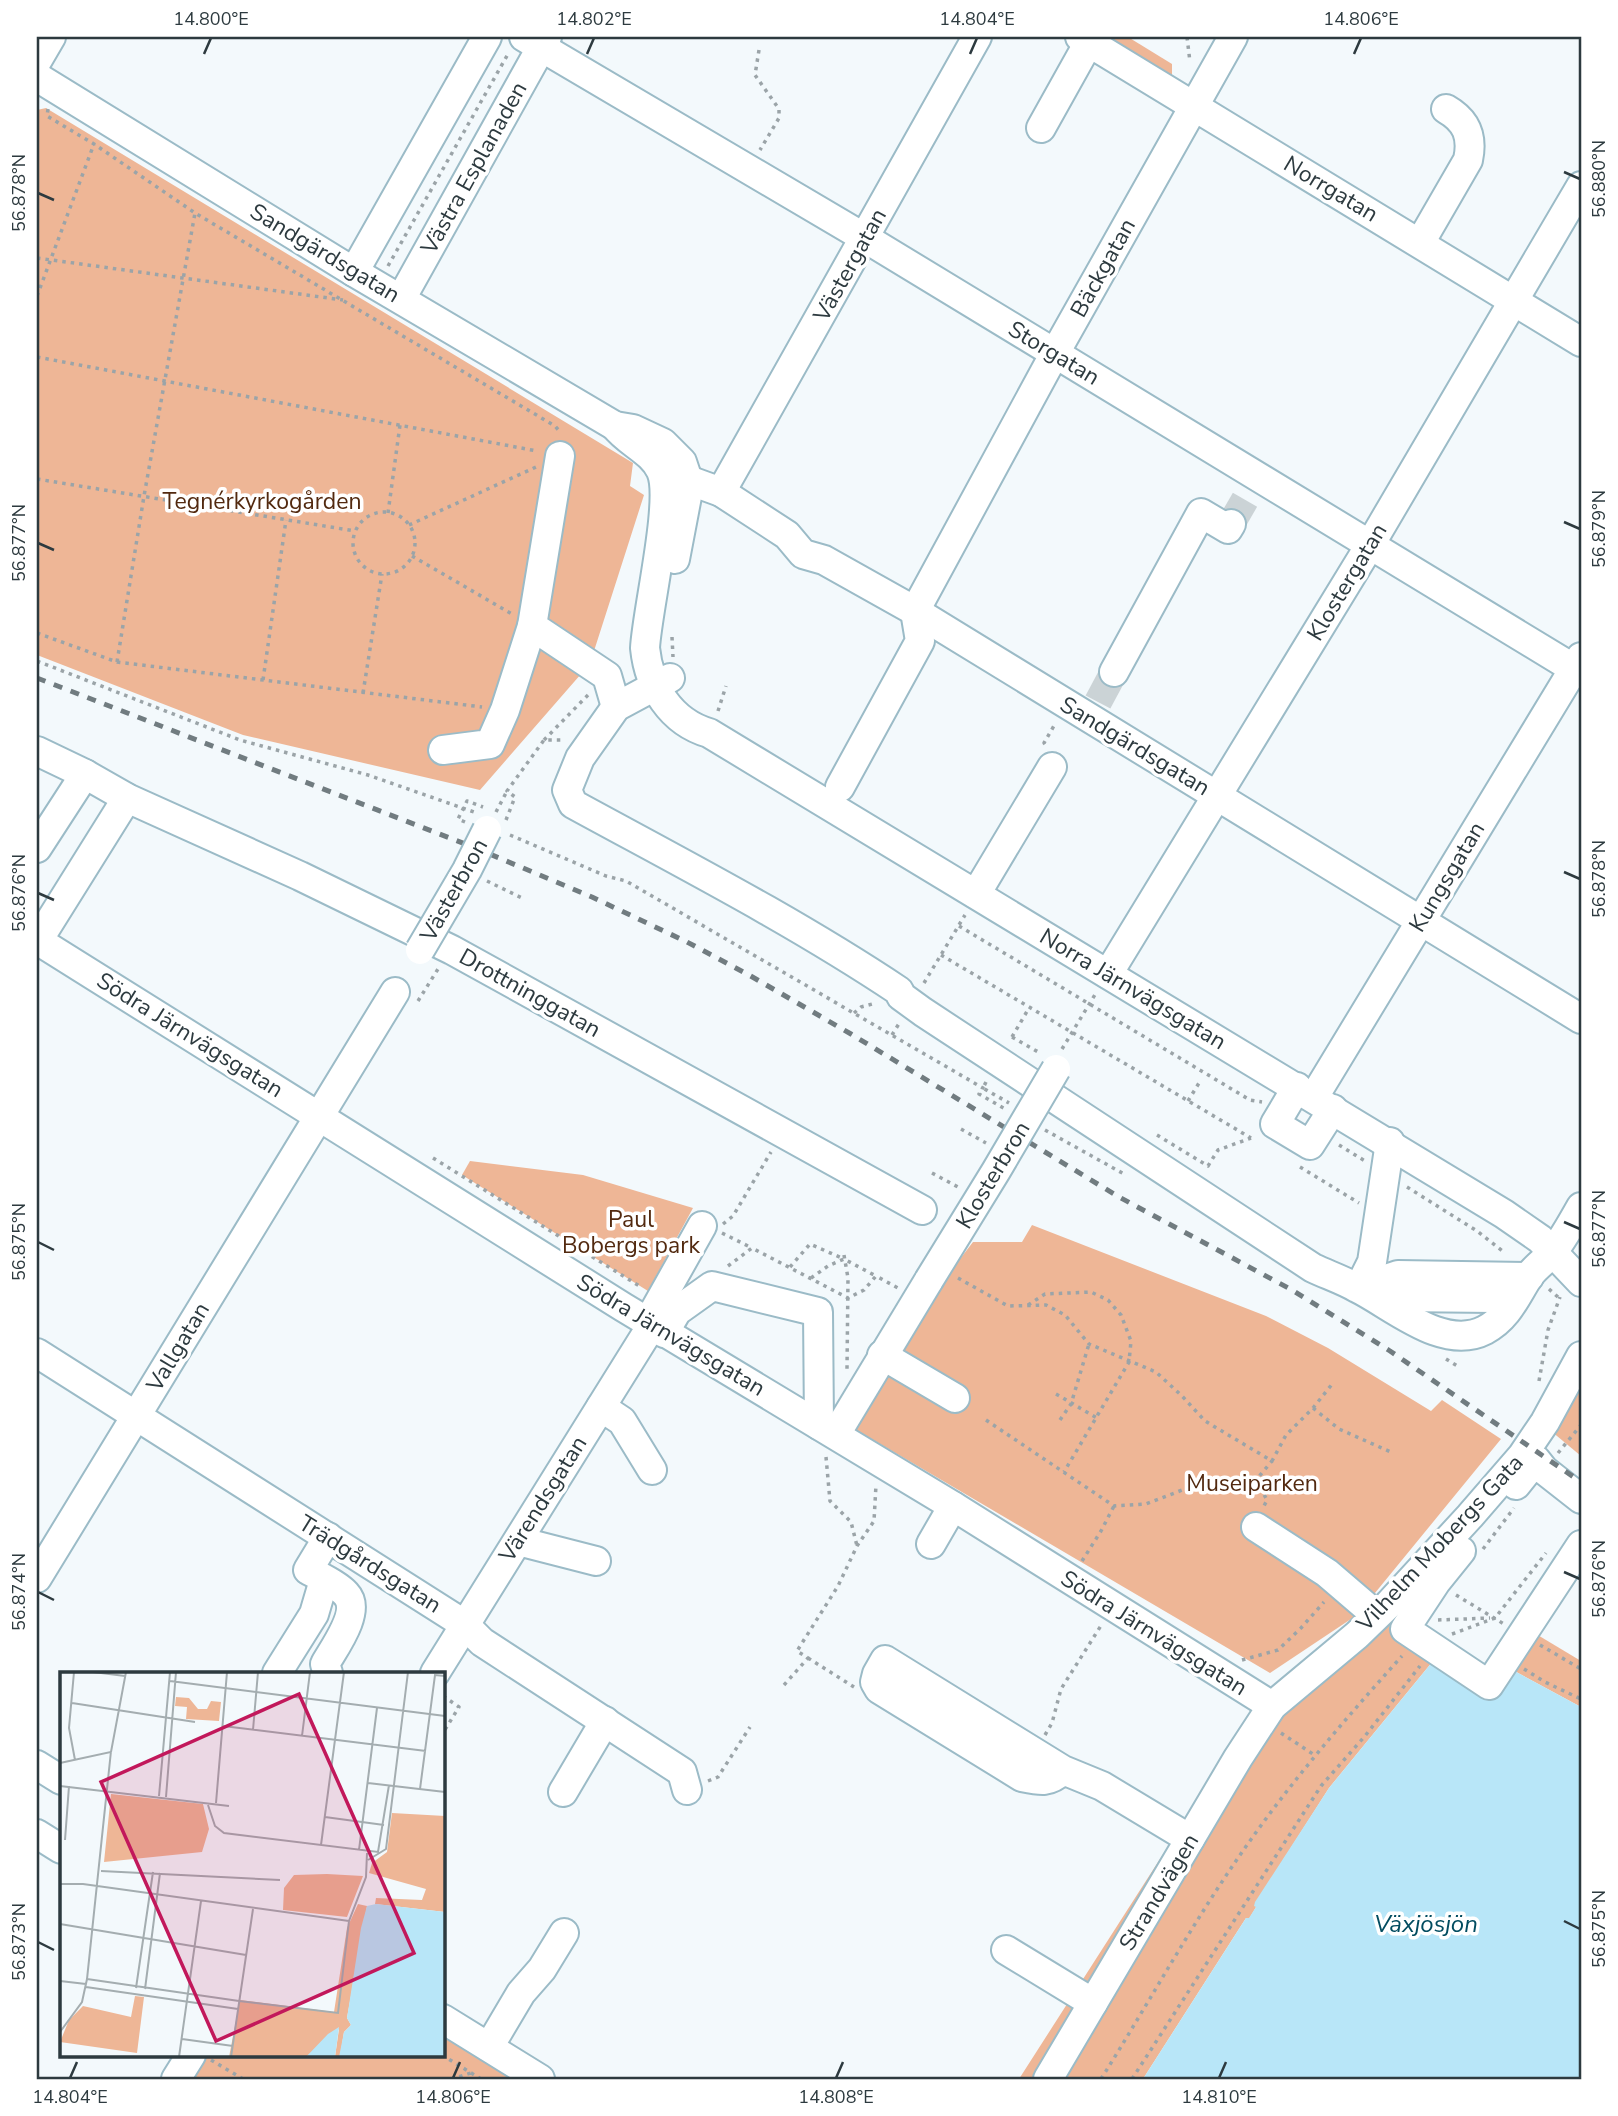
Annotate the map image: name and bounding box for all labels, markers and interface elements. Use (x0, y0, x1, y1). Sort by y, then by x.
text: 14.800°E (173, 7, 249, 31)
text: 14.802°E (556, 7, 632, 31)
text: 14.804°E (939, 7, 1015, 31)
text: 14.806°E (1323, 7, 1399, 31)
street label: Västra Esplanaden (413, 76, 534, 261)
text: 56.880°N (1587, 140, 1611, 218)
street label: Norrgatan (1278, 149, 1384, 229)
text: 56.878°N (7, 154, 31, 232)
street label: Sandgärdsgatan (244, 196, 406, 310)
street label: Västergatan (806, 203, 894, 328)
street label: Bäckgatan (1063, 213, 1143, 323)
street label: Storgatan (1002, 313, 1106, 393)
park label: Tegnérkyrkogården (163, 486, 361, 517)
text: 56.879°N (1587, 490, 1611, 568)
text: 56.877°N (7, 504, 31, 582)
street label: Klostergatan (1300, 517, 1394, 647)
street label: Sandgärdsgatan (1054, 689, 1216, 803)
street label: Kungsgatan (1402, 816, 1492, 938)
street label: Västerbron (412, 833, 495, 948)
text: 56.878°N (1587, 840, 1611, 918)
text: 56.876°N (7, 854, 31, 932)
street label: Norra Järnvägsgatan (1034, 921, 1232, 1057)
street label: Drottninggatan (454, 941, 606, 1045)
street label: Södra Järnvägsgatan (91, 965, 289, 1105)
street label: Klosterbron (949, 1115, 1037, 1235)
text: 56.877°N (1587, 1190, 1611, 1268)
text: 56.875°N (7, 1203, 31, 1281)
park label: Paul Bobergs park (562, 1204, 700, 1261)
street label: Södra Järnvägsgatan (571, 1266, 771, 1404)
street label: Vallgatan (139, 1297, 217, 1398)
street label: Värendsgatan (491, 1430, 594, 1569)
street label: Vilhelm Mobergs Gata (1349, 1448, 1530, 1639)
park label: Museiparken (1186, 1468, 1318, 1499)
street label: Trädgårdsgatan (293, 1508, 447, 1620)
text: 56.876°N (1587, 1540, 1611, 1618)
text: 56.874°N (7, 1553, 31, 1631)
street label: Södra Järnvägsgatan (1055, 1563, 1253, 1703)
inset map (60, 1672, 444, 2056)
street label: Strandvägen (1112, 1828, 1206, 1956)
text: 56.875°N (1587, 1890, 1611, 1968)
text: 56.873°N (7, 1903, 31, 1981)
water label: Växjösjön (1374, 1908, 1478, 1940)
text: 14.804°E (32, 2085, 108, 2109)
text: 14.806°E (415, 2085, 491, 2109)
text: 14.808°E (798, 2085, 874, 2109)
text: 14.810°E (1181, 2085, 1257, 2109)

